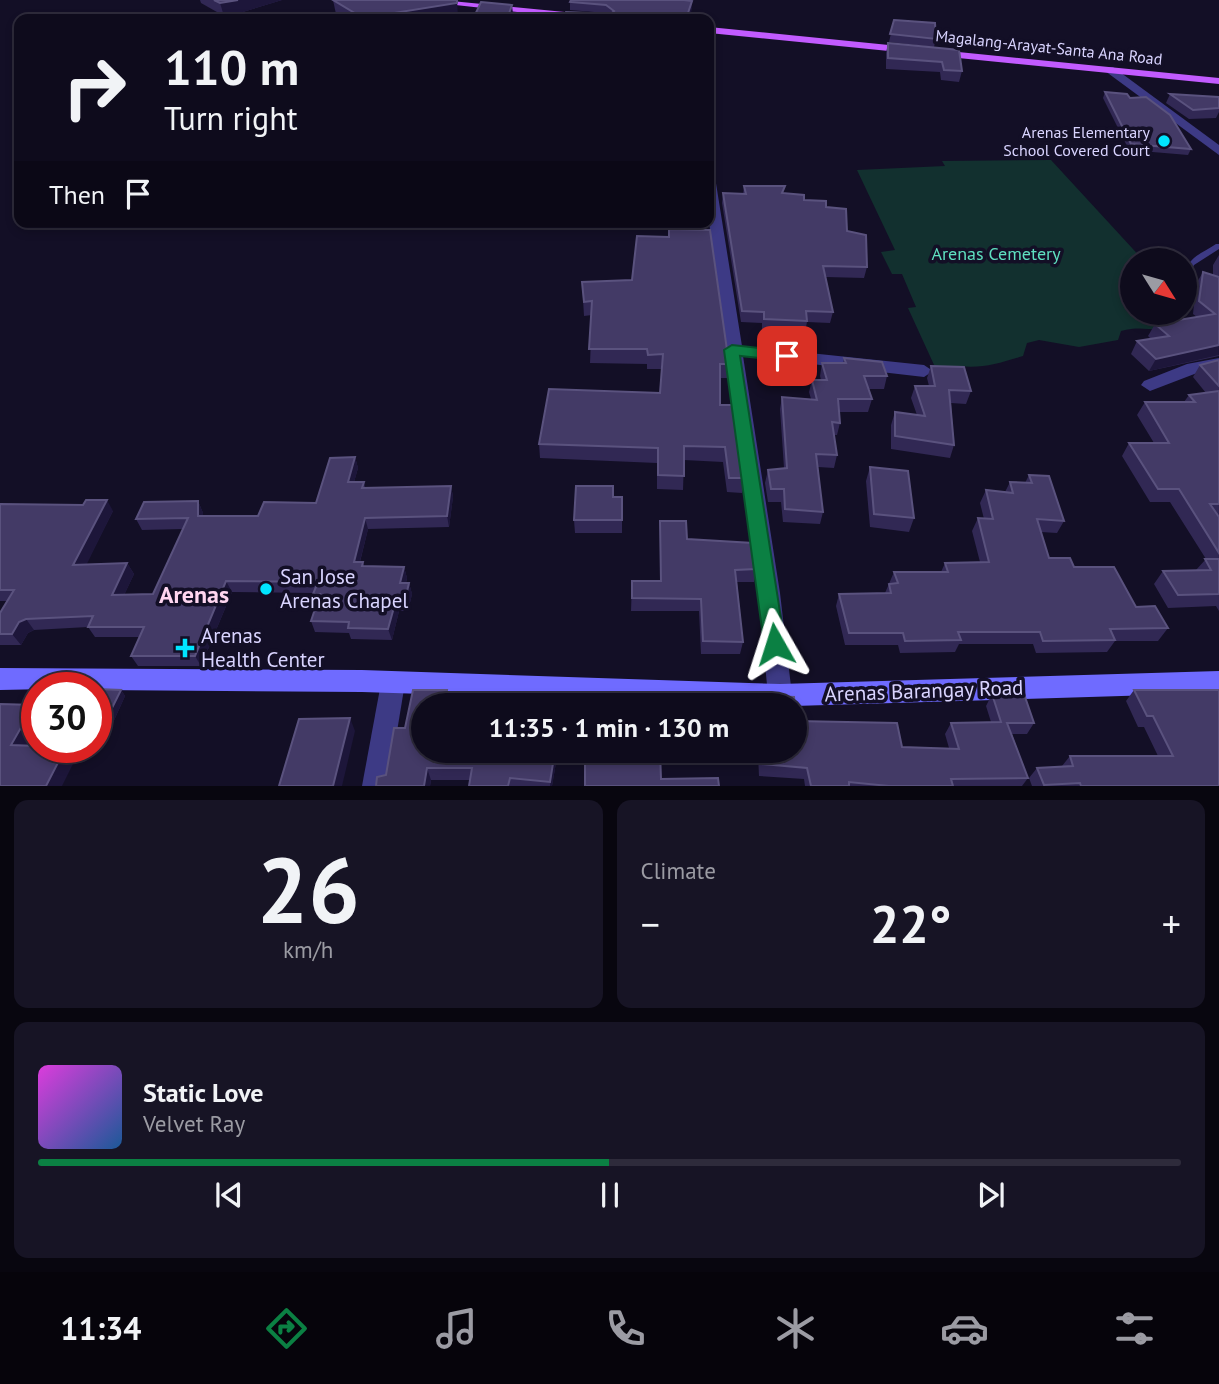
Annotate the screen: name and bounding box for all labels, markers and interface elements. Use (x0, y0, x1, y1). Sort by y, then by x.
street label: Magalang-Arayat-Santa Ana Road (935, 25, 1163, 69)
text: 110 m (164, 35, 299, 99)
icon: right (49, 42, 140, 133)
text: Turn right (164, 97, 298, 139)
place label: Arenas Elementary School Covered Court (1003, 122, 1151, 160)
marker: Arenas Elementary School Covered Court (1156, 133, 1172, 149)
icon: arrive (119, 175, 157, 213)
text: Then (49, 178, 105, 211)
park label: Arenas Cemetery (931, 242, 1061, 265)
north arrow (1120, 248, 1197, 326)
map controls (1120, 248, 1197, 325)
pin (757, 326, 817, 386)
icon: arrive (768, 337, 806, 375)
place label: San Jose Arenas Chapel (280, 563, 409, 614)
district label: Arenas (159, 579, 229, 610)
marker: San Jose Arenas Chapel (258, 581, 274, 597)
position arrow (738, 607, 812, 681)
place label: Arenas Health Center (201, 622, 325, 673)
marker: Arenas Health Center (175, 638, 195, 658)
speed limit sign: 30 (21, 672, 112, 763)
street label: Arenas Barangay Road (824, 674, 1024, 707)
text: 11:35 · 1 min · 130 m (489, 711, 729, 744)
text: 26 (257, 830, 360, 948)
text: Climate (641, 856, 716, 885)
text: 22° (870, 890, 952, 957)
text: − (641, 899, 660, 948)
text: + (1162, 899, 1181, 948)
text: km/h (283, 935, 333, 964)
text: Static Love (143, 1076, 264, 1109)
text: Velvet Ray (143, 1109, 245, 1138)
icon: previous (210, 1176, 248, 1214)
icon: pause (591, 1176, 629, 1214)
icon: next (972, 1176, 1010, 1214)
icon: directions (262, 1304, 311, 1353)
icon: music (432, 1304, 481, 1353)
icon: phone (601, 1304, 650, 1353)
icon: climate (771, 1304, 820, 1353)
icon: car (940, 1304, 989, 1353)
icon: filters (1110, 1304, 1159, 1353)
text: 11:34 (60, 1307, 141, 1349)

